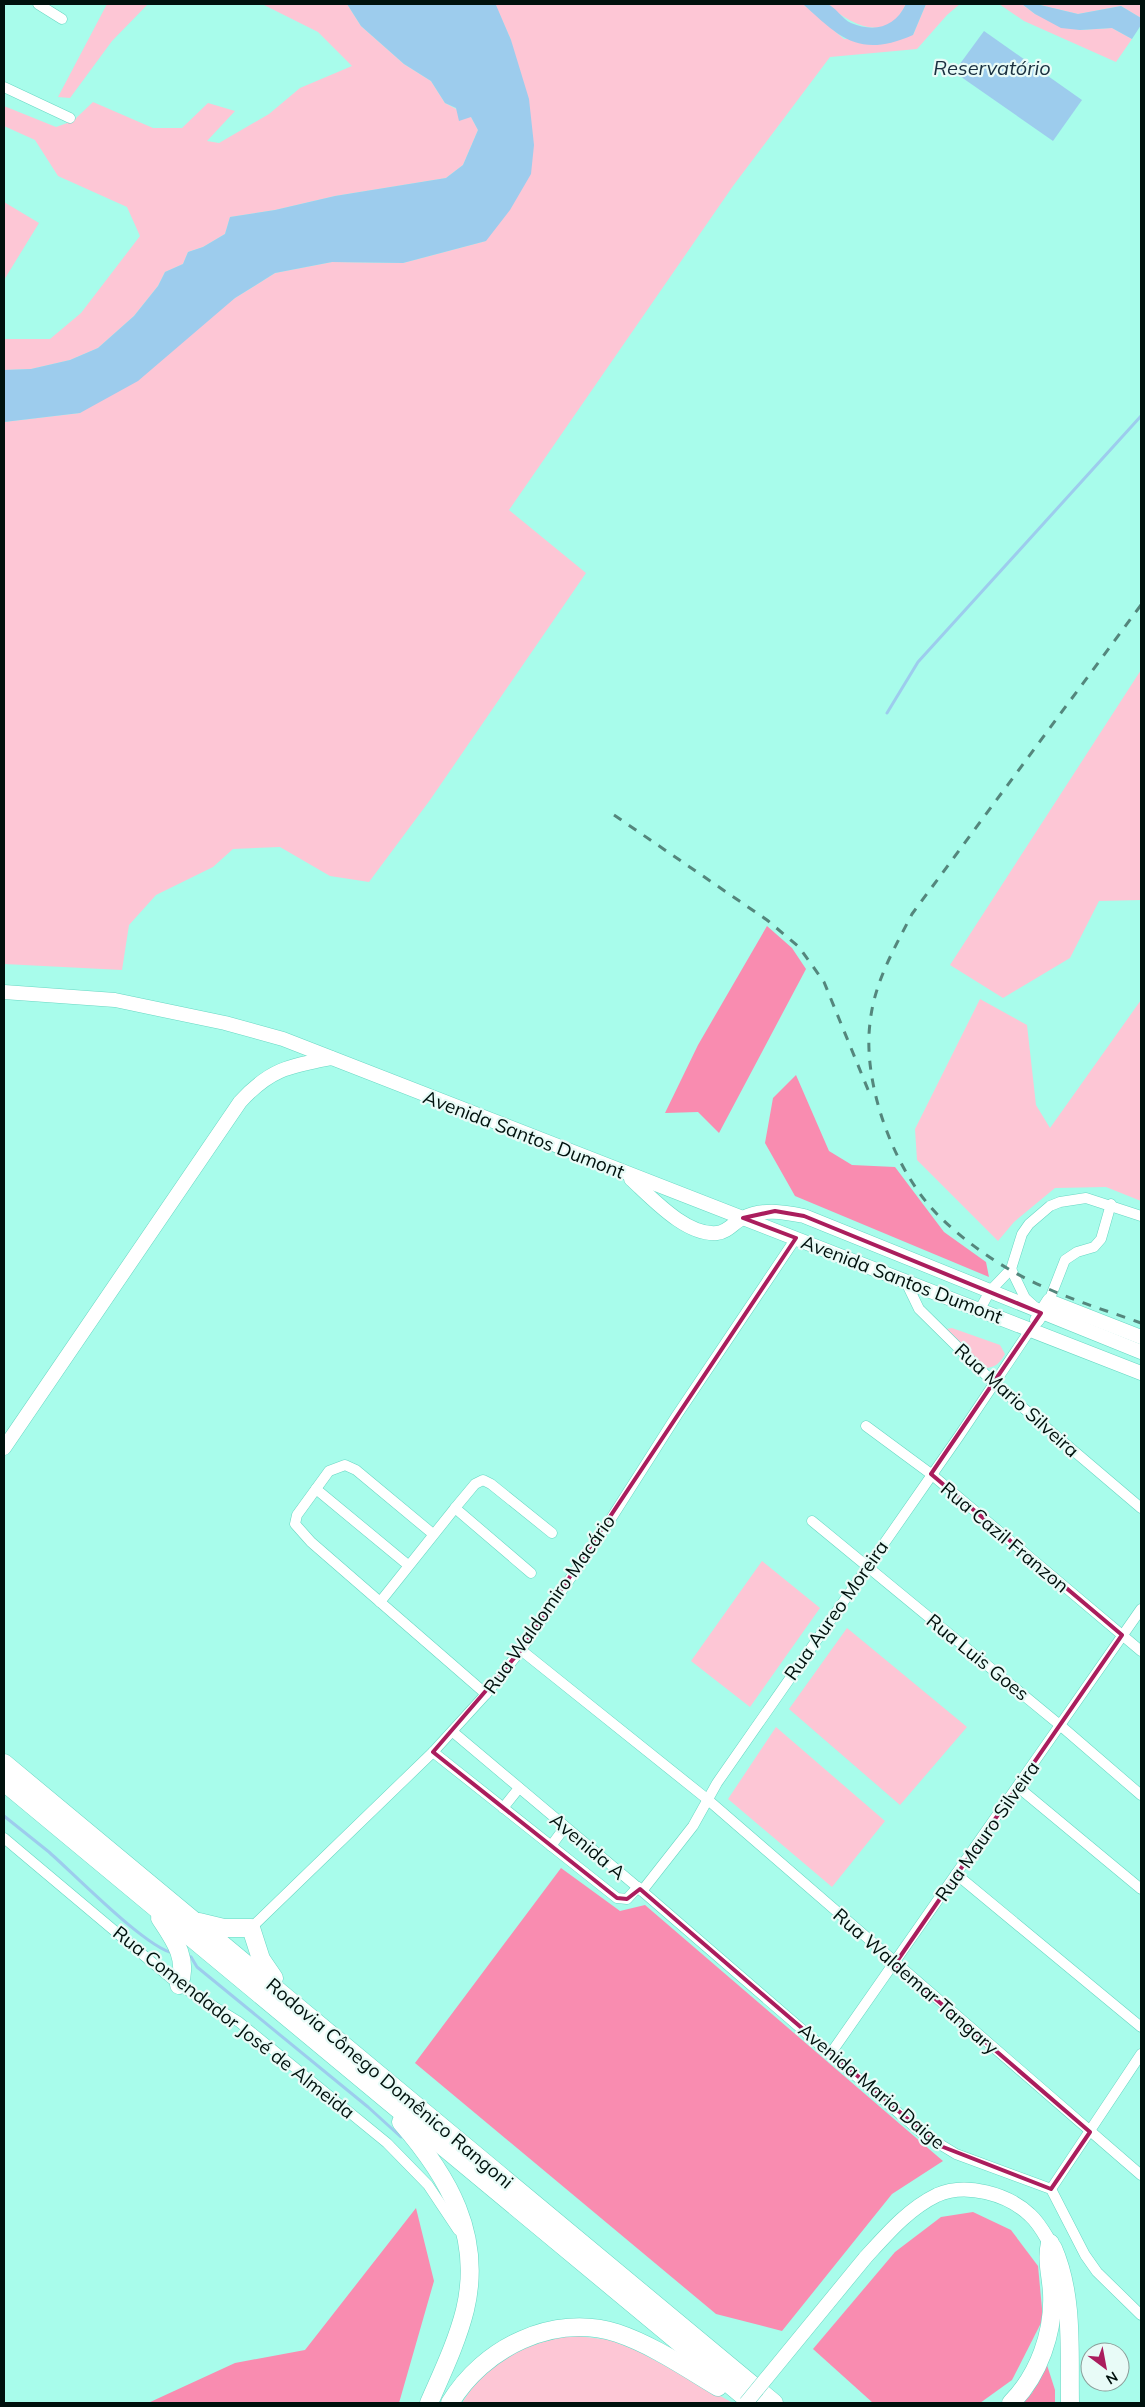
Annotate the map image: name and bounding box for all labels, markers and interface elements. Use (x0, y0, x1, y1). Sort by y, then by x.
water label: Reservatório (933, 55, 1051, 80)
street label: Avenida Santos Dumont (420, 1084, 628, 1184)
street label: Avenida Santos Dumont (798, 1229, 1006, 1329)
street label: Rua Mario Silveira (950, 1338, 1084, 1462)
street label: Rua Cazil Franzon (936, 1476, 1074, 1598)
street label: Rua Waldomiro Macário (478, 1510, 620, 1698)
street label: Rua Aureo Moreira (779, 1535, 893, 1685)
street label: Rua Luis Goes (922, 1608, 1034, 1706)
street label: Rua Mauro Silveira (930, 1756, 1044, 1906)
street label: Avenida A (545, 1808, 631, 1884)
street label: Rua Waldemar Tangary (828, 1903, 1004, 2059)
street label: Rua Comendador José de Almeida (108, 1920, 360, 2124)
street label: Rodovia Cônego Domênico Rangoni (262, 1973, 518, 2193)
street label: Avenida Mario Daige (794, 2018, 950, 2154)
north arrow (1080, 2342, 1130, 2392)
text: N (1103, 2368, 1121, 2388)

